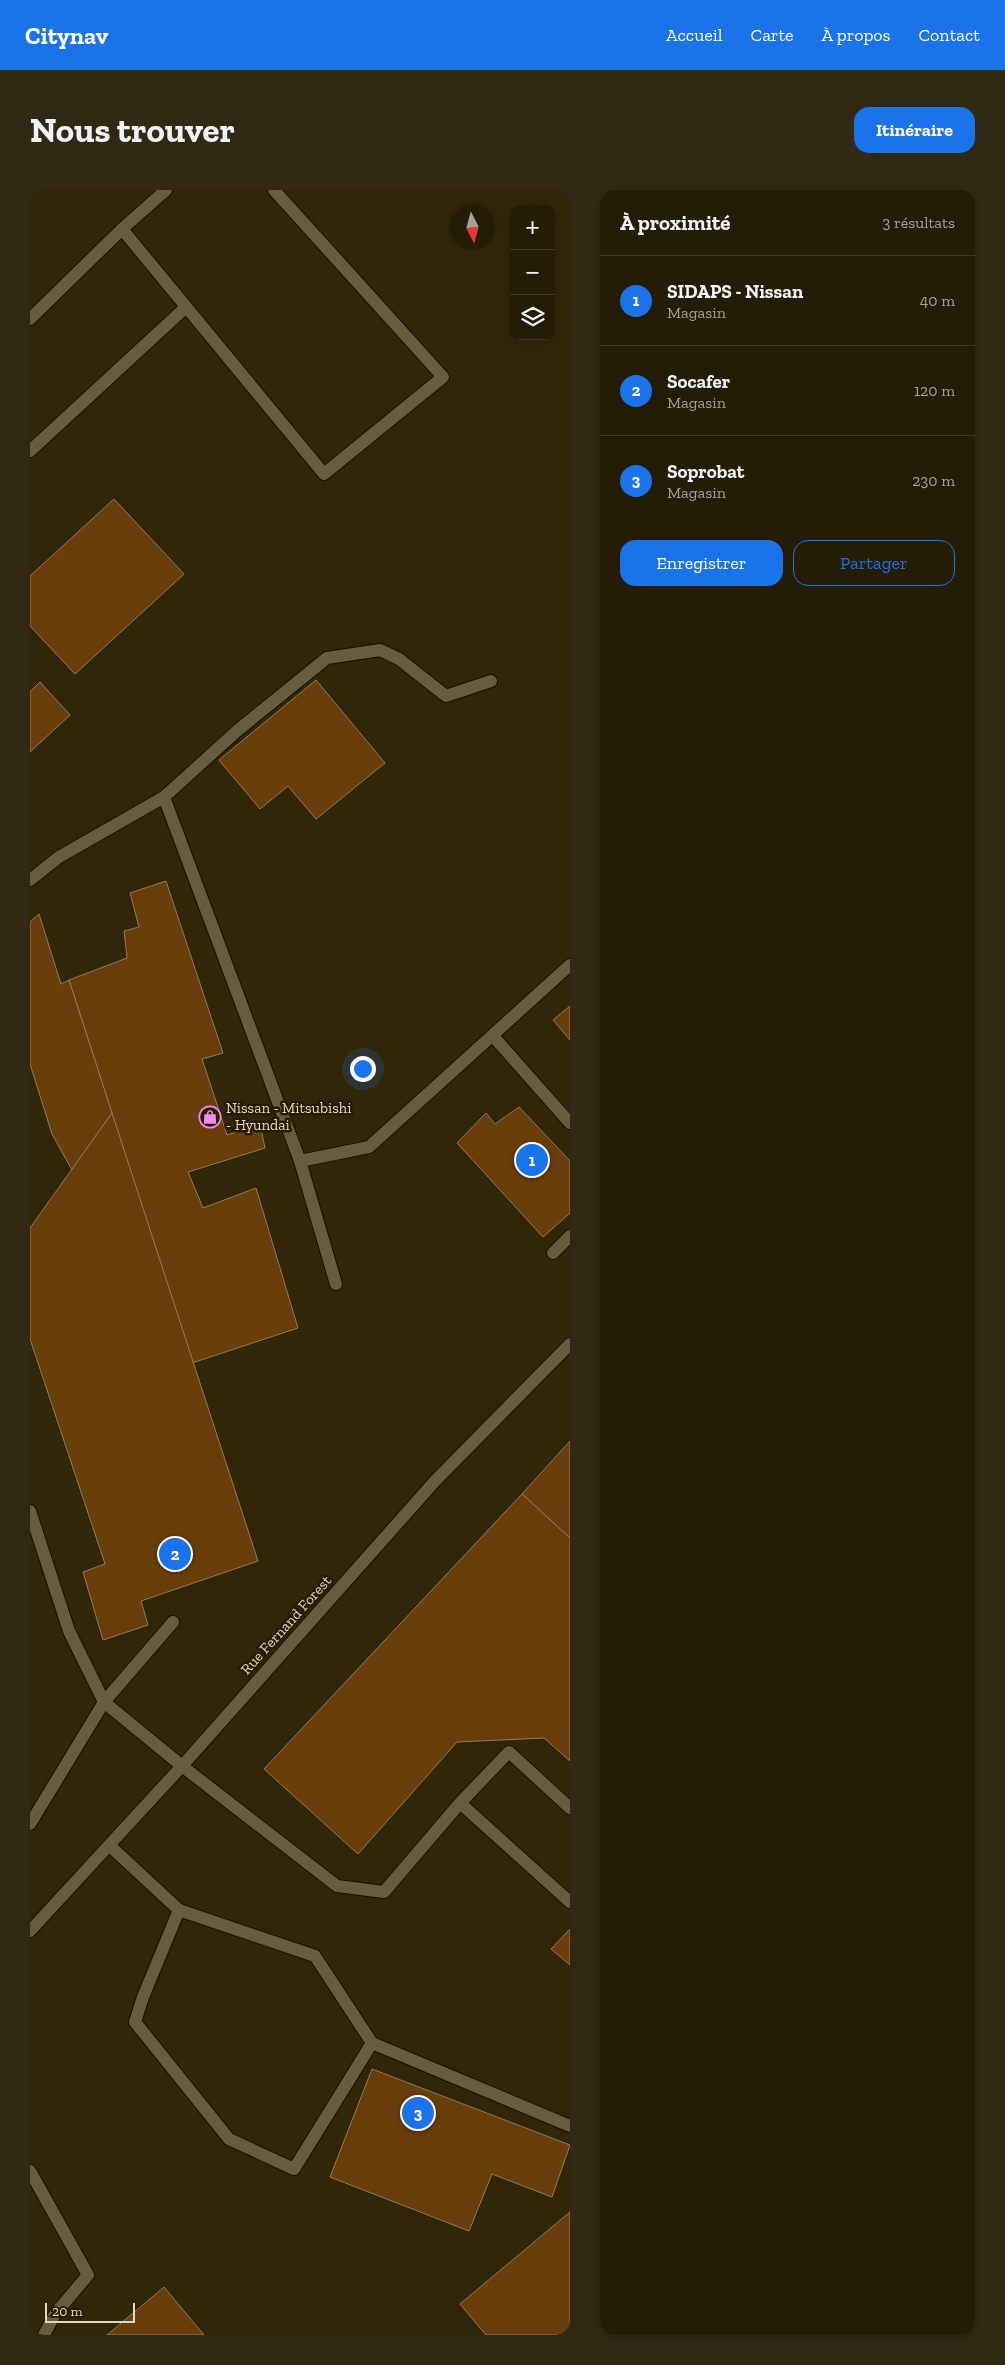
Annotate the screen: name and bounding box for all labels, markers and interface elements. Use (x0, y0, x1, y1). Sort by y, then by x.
text: Citynav (25, 21, 108, 50)
text: Accueil (666, 24, 723, 46)
text: Carte (751, 24, 794, 46)
text: À propos (822, 24, 890, 46)
text: Contact (918, 24, 980, 46)
button: Itinéraire (854, 107, 975, 153)
text: Nous trouver (30, 109, 235, 151)
north arrow (450, 205, 495, 250)
map controls (510, 205, 555, 340)
button: + (510, 205, 555, 250)
text: À proximité (620, 210, 730, 235)
text: 3 résultats (882, 213, 955, 232)
button: − (510, 250, 555, 295)
text: SIDAPS - Nissan (667, 280, 803, 303)
text: 1 (633, 291, 639, 310)
text: 40 m (920, 291, 955, 310)
button: layers (510, 295, 555, 340)
text: Magasin (667, 303, 726, 322)
text: Socafer (667, 370, 730, 393)
text: 2 (632, 381, 640, 400)
text: 120 m (914, 381, 955, 400)
text: Magasin (667, 393, 726, 412)
text: Soprobat (667, 460, 744, 483)
text: 3 (632, 471, 640, 490)
text: 230 m (912, 471, 955, 490)
text: Magasin (667, 483, 726, 502)
button: Enregistrer (620, 540, 783, 586)
button: Partager (793, 540, 955, 586)
your location (350, 1056, 376, 1082)
place label: Nissan - Mitsubishi - Hyundai (226, 1099, 351, 1134)
shop icon: Nissan - Mitsubishi - Hyundai (198, 1105, 222, 1129)
pin: 1 (516, 1141, 548, 1179)
pin: 2 (159, 1535, 191, 1573)
street label: Rue Fernand Forest (237, 1572, 335, 1678)
pin: 3 (402, 2094, 434, 2132)
scale bar (45, 2300, 135, 2323)
text: 20 m (52, 2303, 83, 2320)

